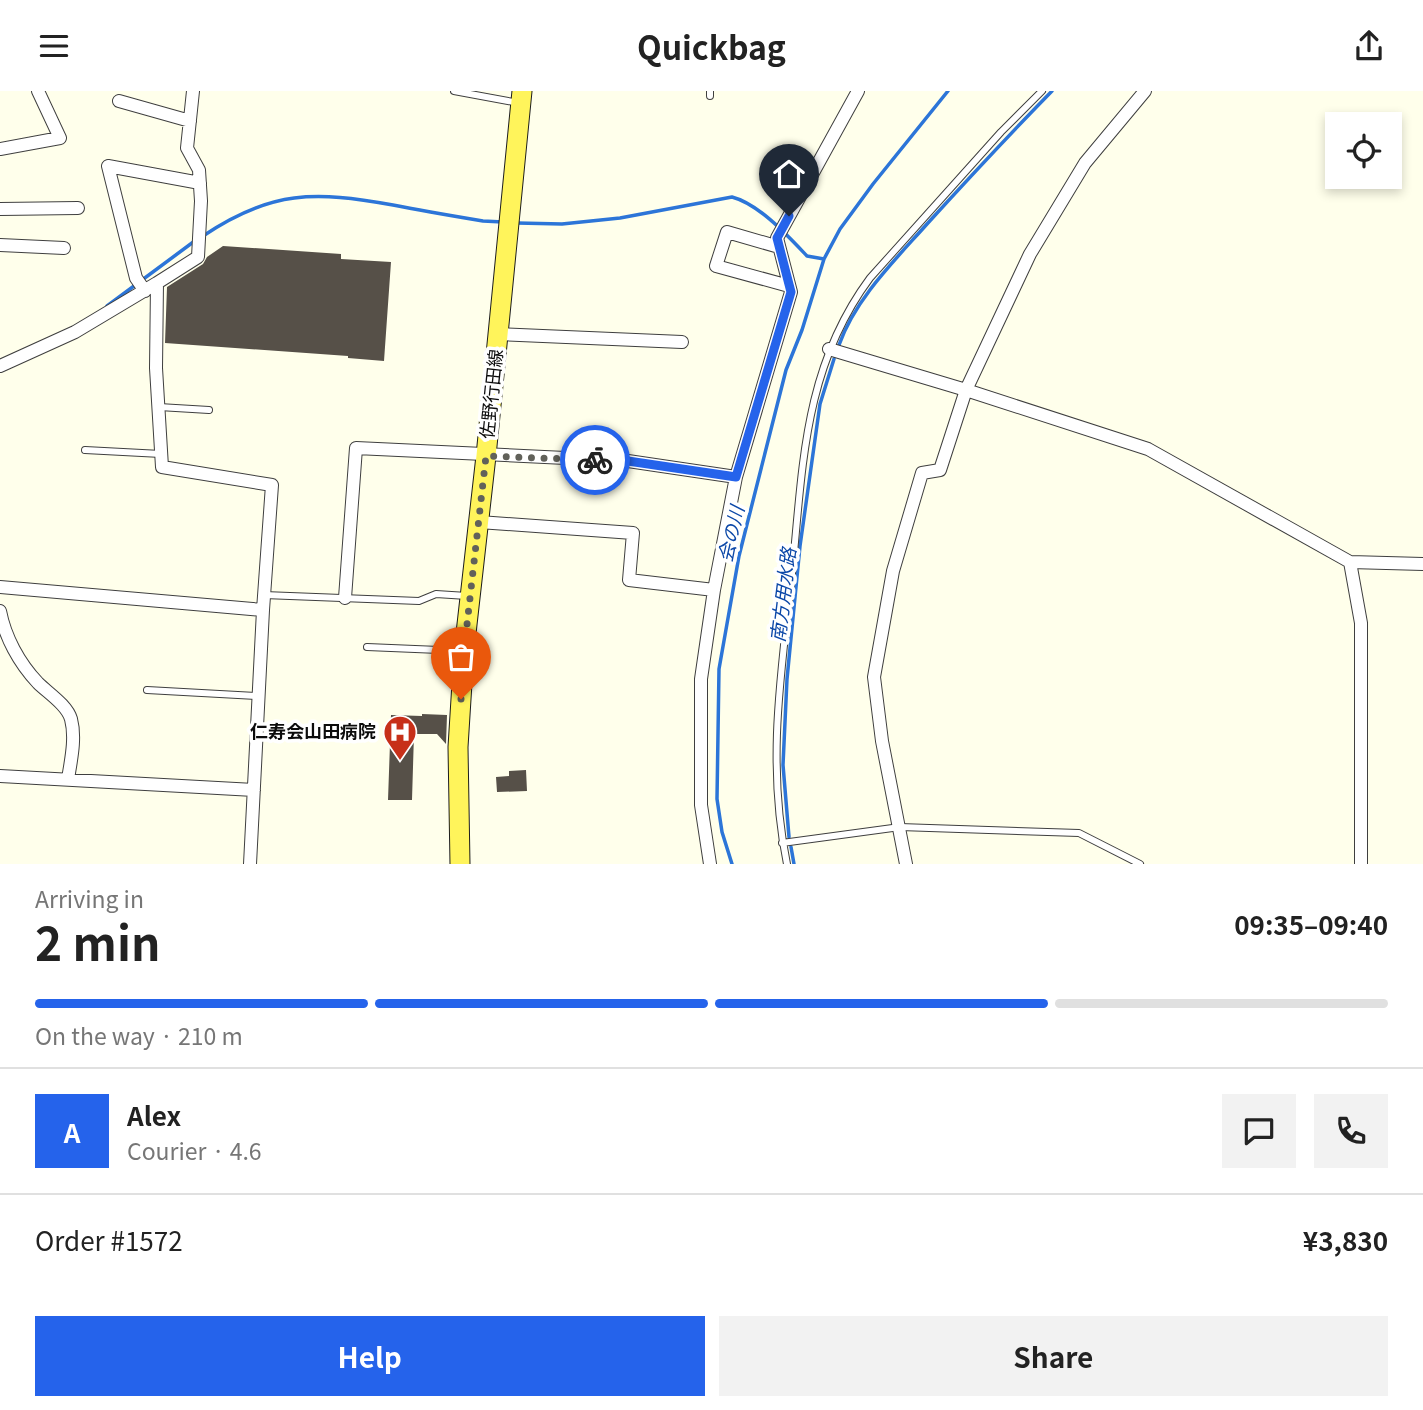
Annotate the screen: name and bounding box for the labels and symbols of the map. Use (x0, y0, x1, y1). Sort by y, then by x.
pin (759, 144, 819, 216)
street label: 佐野行田線 (472, 348, 508, 440)
courier (560, 425, 630, 495)
water label: 会の川 (710, 501, 750, 564)
water label: 南方用水路 (762, 544, 801, 644)
pin (431, 627, 491, 699)
hospital icon: 仁寿会山田病院 (381, 713, 419, 762)
place label: 仁寿会山田病院 (250, 717, 376, 743)

